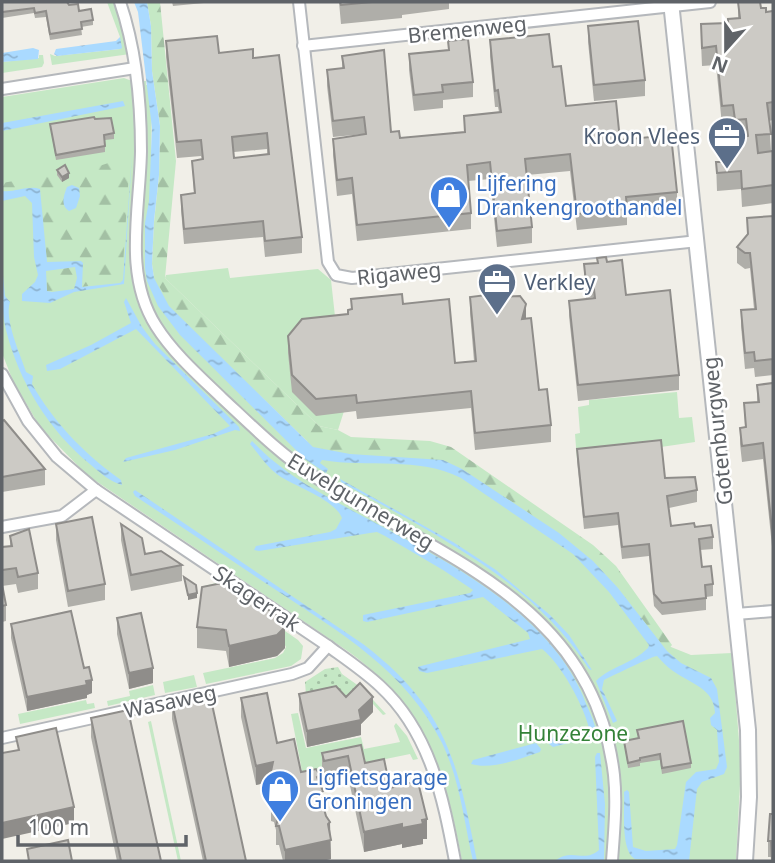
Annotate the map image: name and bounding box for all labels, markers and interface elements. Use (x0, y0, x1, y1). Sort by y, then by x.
street label: Bremenweg (406, 9, 528, 49)
north arrow (691, 14, 761, 84)
text: N (708, 50, 732, 80)
office icon: Kroon Vlees (706, 115, 748, 170)
place label: Kroon Vlees (583, 122, 700, 150)
place label: Lijfering Drankengroothandel (476, 169, 682, 221)
shop icon: Lijfering Drankengroothandel (428, 174, 470, 229)
street label: Rigaweg (356, 255, 442, 291)
office icon: Verkley (476, 261, 518, 316)
place label: Verkley (524, 268, 596, 296)
street label: Gotenburgweg (695, 355, 739, 507)
street label: Euvelgunnerweg (283, 446, 439, 556)
street label: Skagerrak (208, 559, 307, 638)
street label: Wasaweg (121, 678, 219, 724)
park label: Hunzezone (518, 719, 628, 747)
place label: Ligfietsgarage Groningen (307, 763, 448, 815)
shop icon: Ligfietsgarage Groningen (259, 768, 301, 823)
scale bar (18, 804, 186, 848)
text: 100 m (28, 813, 89, 841)

